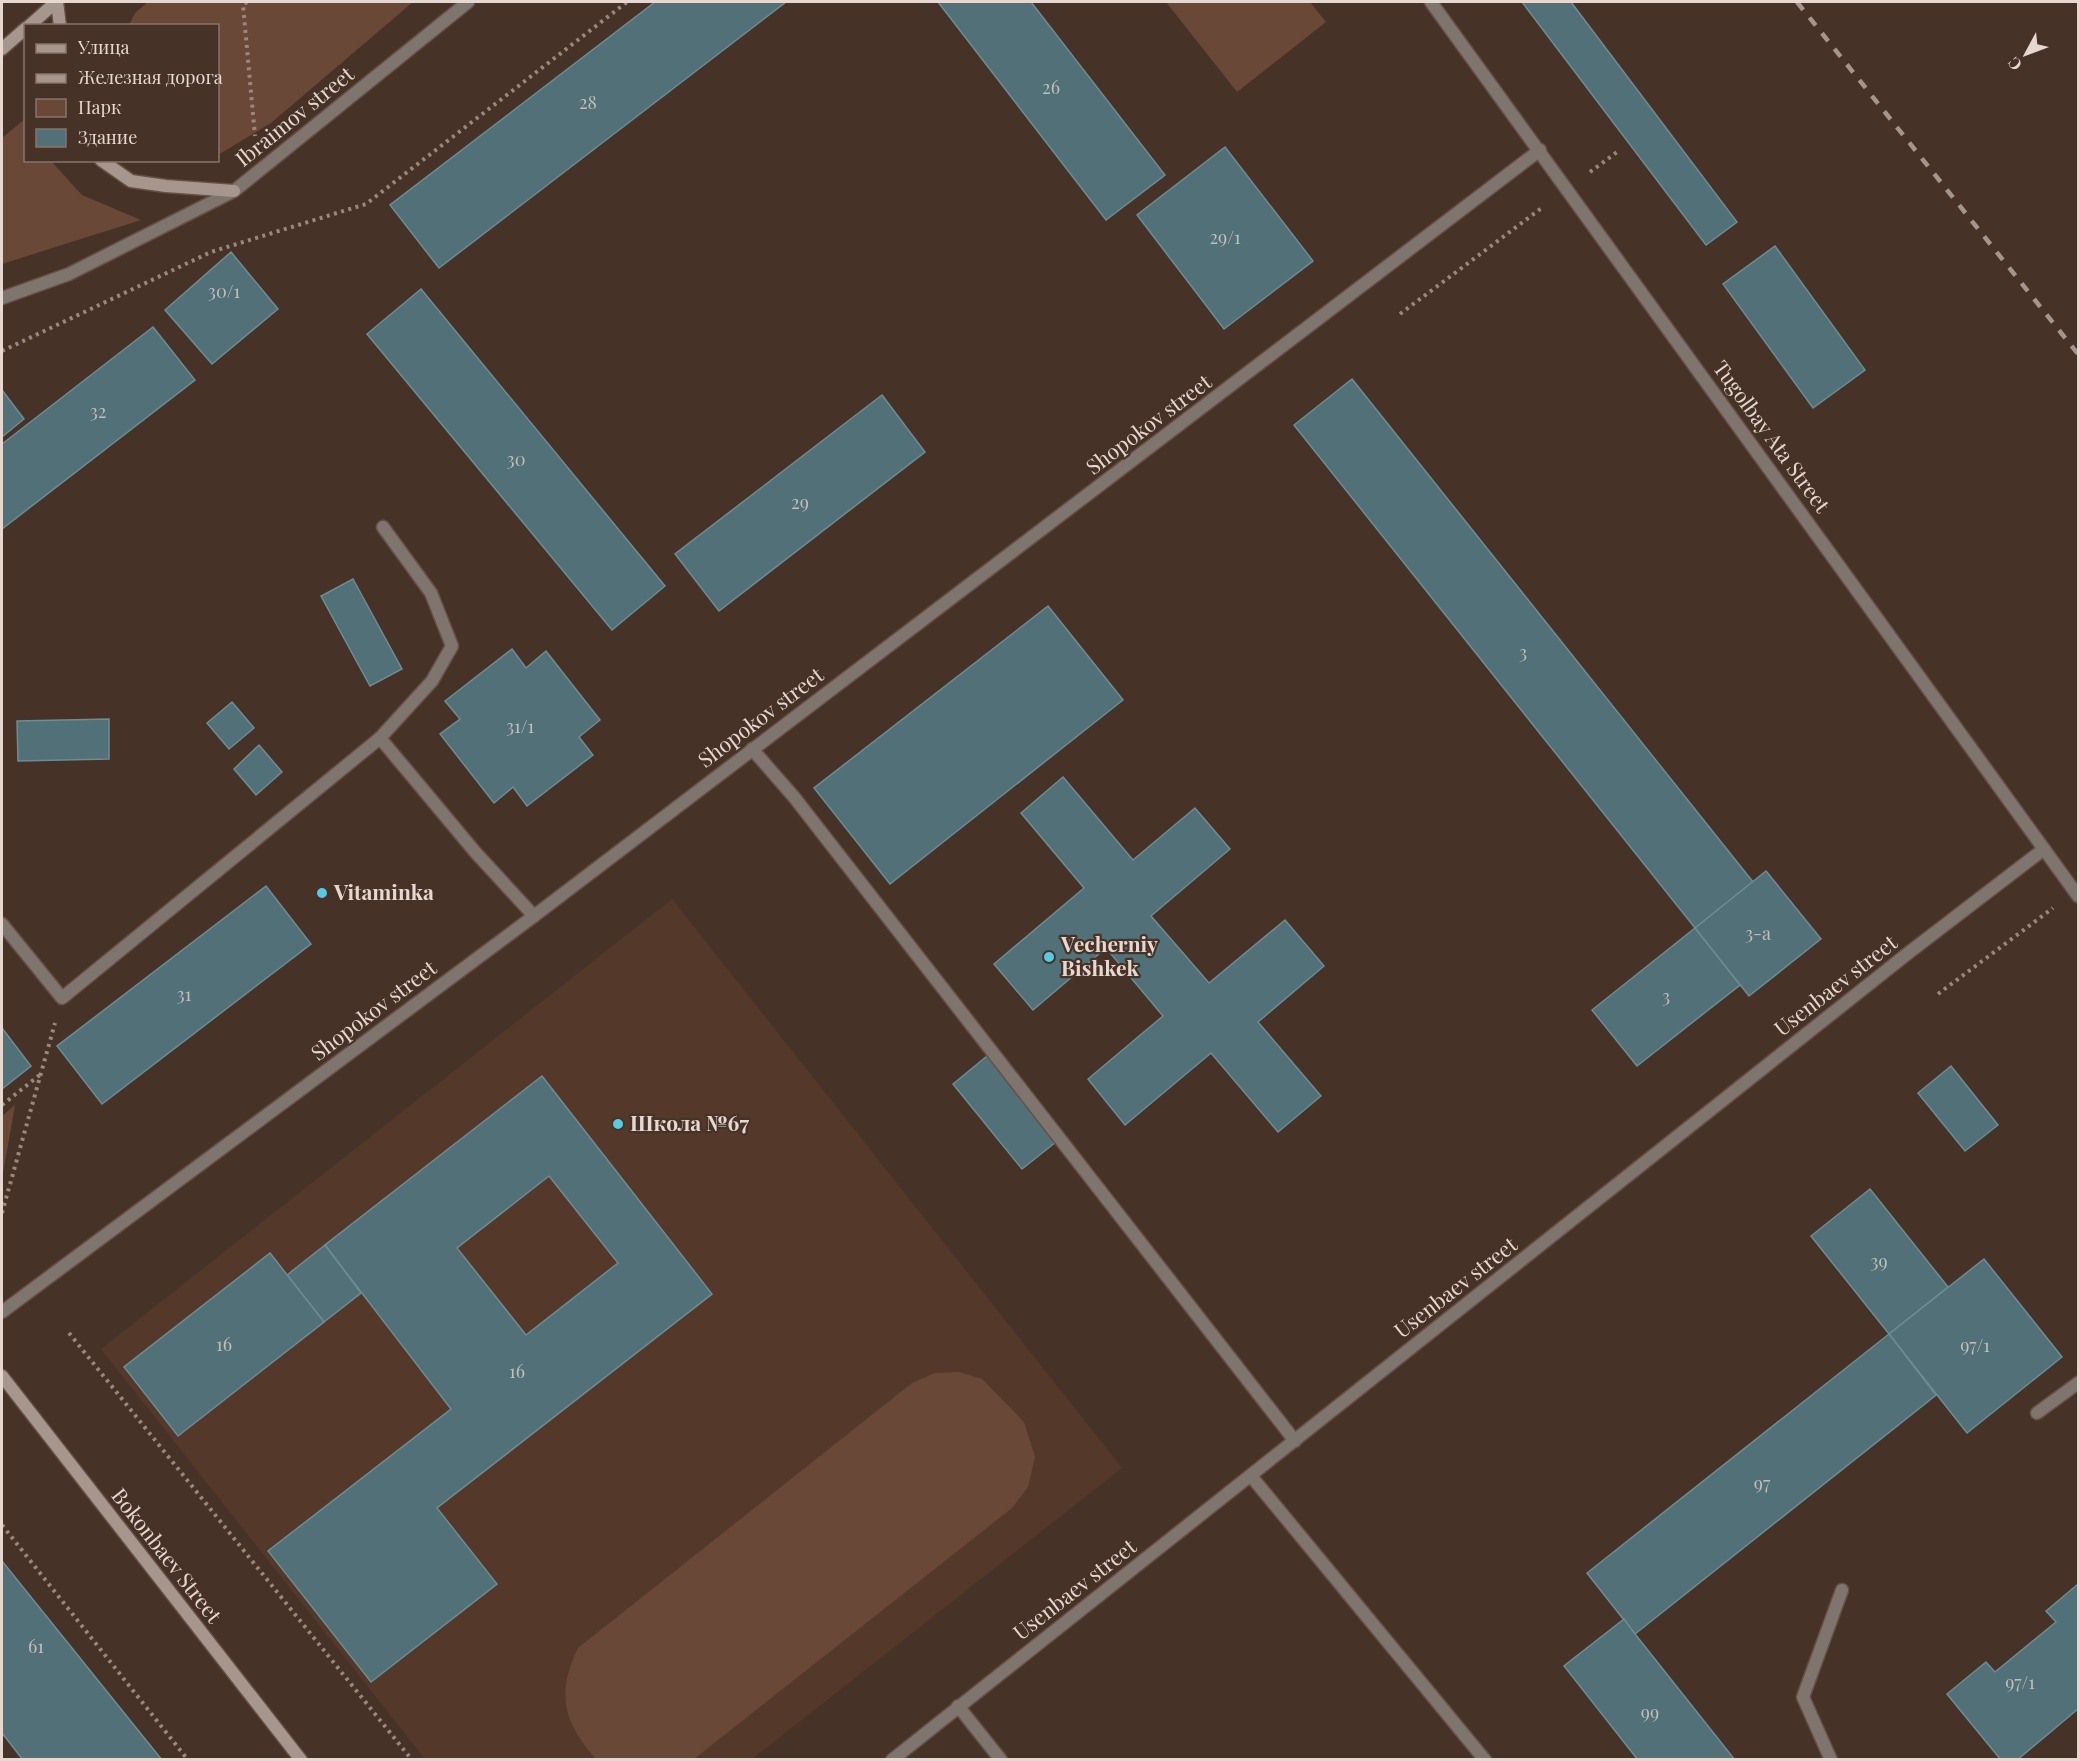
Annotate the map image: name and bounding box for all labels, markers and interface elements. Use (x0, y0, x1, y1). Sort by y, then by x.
legend (24, 24, 219, 162)
north arrow (1996, 24, 2056, 84)
text: Улица (77, 35, 129, 59)
text: С (2003, 53, 2026, 75)
street label: Ibraimov street (229, 59, 359, 172)
text: Железная дорога (78, 65, 223, 89)
house number: 26 (1042, 75, 1060, 99)
house number: 28 (579, 90, 597, 114)
text: Парк (78, 95, 121, 119)
text: Здание (78, 125, 137, 149)
house number: 29/1 (1209, 225, 1241, 249)
house number: 30/1 (208, 279, 240, 303)
street label: Tugolbay Ata Street (1708, 354, 1838, 518)
street label: Shopokov street (1079, 367, 1217, 480)
house number: 32 (90, 399, 106, 423)
house number: 30 (507, 447, 525, 471)
house number: 29 (791, 490, 809, 514)
house number: 3 (1519, 640, 1527, 664)
street label: Shopokov street (691, 660, 829, 773)
house number: 31/1 (506, 714, 534, 738)
place label: Vitaminka (333, 877, 434, 905)
marker: Vitaminka (315, 886, 329, 900)
house number: 3-a (1745, 921, 1771, 945)
street label: Usenbaev street (1768, 927, 1902, 1041)
place label: Vecherniy Bishkek (1060, 929, 1158, 981)
marker: Vecherniy Bishkek (1042, 950, 1056, 964)
street label: Shopokov street (304, 953, 442, 1066)
house number: 31 (177, 982, 192, 1006)
house number: 3 (1662, 984, 1670, 1008)
place label: Школа №67 (630, 1108, 749, 1136)
marker: Школа №67 (611, 1117, 625, 1131)
street label: Usenbaev street (1388, 1229, 1522, 1343)
house number: 39 (1870, 1249, 1888, 1273)
house number: 16 (216, 1332, 232, 1356)
house number: 97/1 (1960, 1333, 1990, 1357)
house number: 16 (509, 1359, 525, 1383)
house number: 97 (1754, 1471, 1771, 1495)
street label: Bokonbaev Street (106, 1482, 229, 1628)
street label: Usenbaev street (1007, 1531, 1141, 1645)
house number: 61 (28, 1634, 44, 1658)
house number: 97/1 (2005, 1670, 2035, 1694)
house number: 99 (1641, 1700, 1659, 1724)

